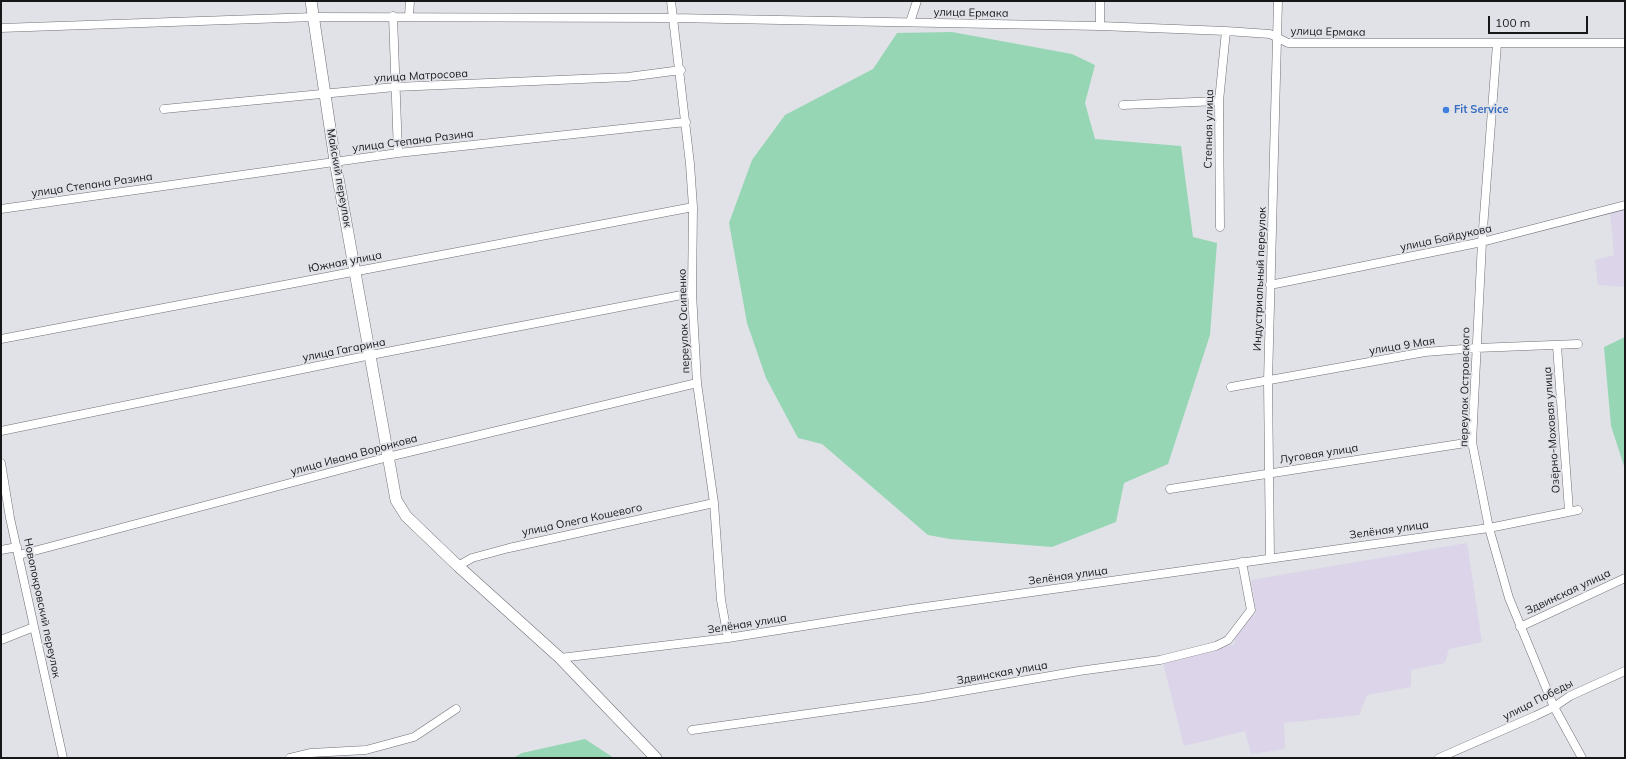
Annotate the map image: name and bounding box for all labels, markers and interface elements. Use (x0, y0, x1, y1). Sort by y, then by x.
street label: улица Ермака (933, 6, 1009, 20)
scale bar (1490, 8, 1590, 34)
text: 100 m (1495, 15, 1530, 30)
street label: улица Ермака (1290, 25, 1366, 39)
street label: улица Матросова (374, 67, 468, 85)
street label: Степная улица (1202, 89, 1216, 169)
place label: Fit Service (1454, 103, 1508, 117)
marker: Fit Service (1441, 105, 1451, 115)
street label: улица Степана Разина (352, 127, 474, 155)
street label: Майский переулок (324, 128, 354, 228)
street label: улица Степана Разина (31, 170, 153, 200)
street label: Индустриальный переулок (1251, 207, 1269, 351)
street label: улица Байдукова (1399, 222, 1493, 254)
street label: Южная улица (307, 248, 383, 276)
street label: переулок Осипенко (676, 268, 692, 374)
street label: переулок Островского (1457, 327, 1473, 447)
street label: улица 9 Мая (1368, 334, 1436, 358)
street label: улица Гагарина (301, 335, 387, 365)
street label: Озёрно-Моховая улица (1541, 366, 1563, 494)
street label: улица Ивана Воронкова (289, 432, 419, 478)
street label: Луговая улица (1279, 441, 1359, 467)
street label: улица Олега Кошевого (521, 501, 643, 539)
street label: Зелёная улица (1348, 518, 1430, 542)
street label: Новопокровский переулок (21, 537, 63, 679)
street label: Зелёная улица (1027, 564, 1109, 588)
street label: Здвинская улица (1523, 567, 1613, 617)
street label: Зелёная улица (706, 611, 788, 637)
street label: Здвинская улица (955, 658, 1049, 688)
street label: улица Победы (1501, 677, 1575, 723)

